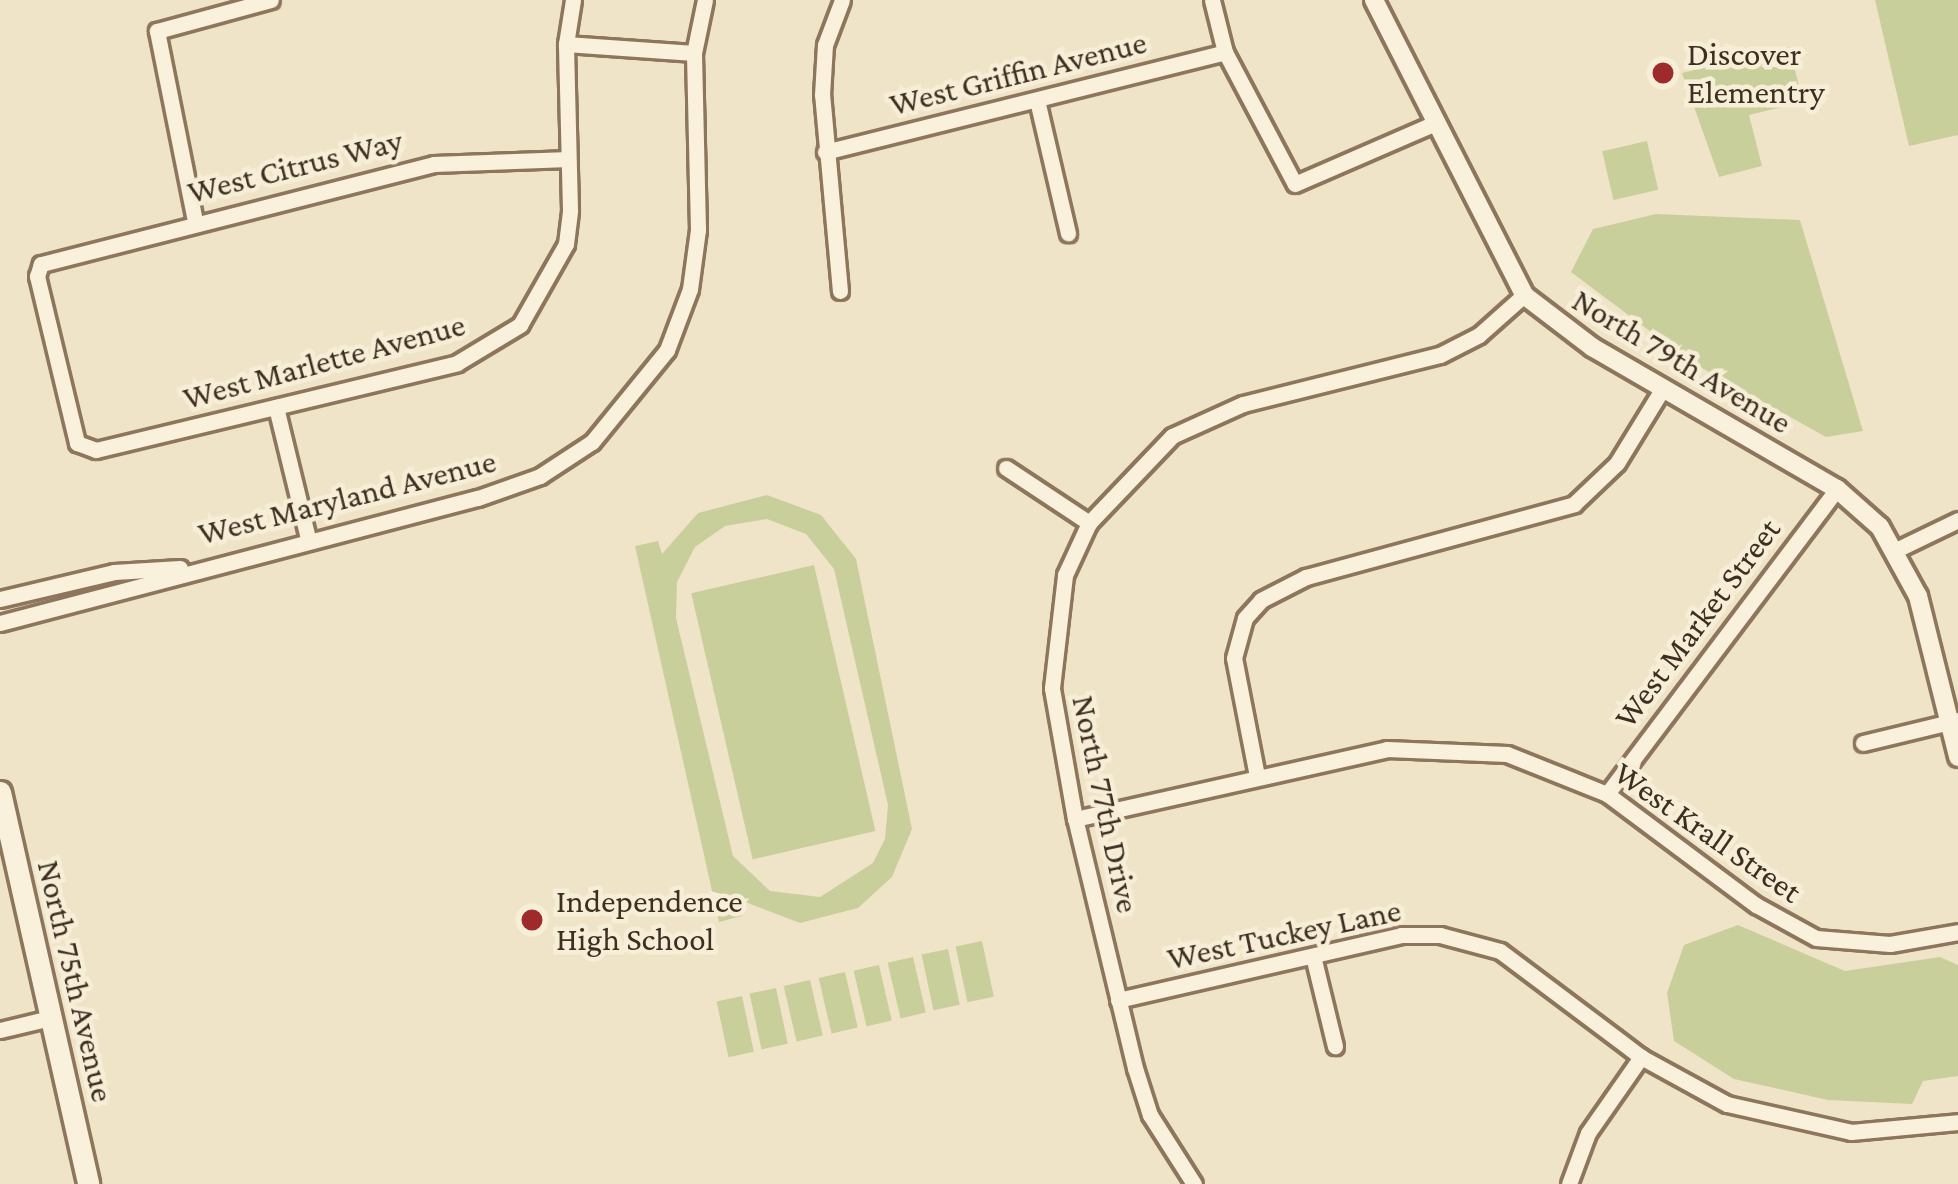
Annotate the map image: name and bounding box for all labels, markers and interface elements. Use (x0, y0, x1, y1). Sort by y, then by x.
street label: West Griffin Avenue (886, 22, 1150, 124)
place label: Discover Elementry (1687, 34, 1825, 112)
marker: Discover Elementry (1650, 60, 1676, 86)
street label: West Citrus Way (183, 120, 407, 212)
street label: North 79th Avenue (1565, 280, 1799, 442)
street label: West Marlette Avenue (179, 304, 469, 418)
street label: West Maryland Avenue (194, 441, 500, 553)
street label: West Market Street (1605, 510, 1789, 736)
street label: North 77th Drive (1064, 692, 1148, 916)
street label: West Krall Street (1607, 753, 1809, 911)
street label: North 75th Avenue (29, 856, 123, 1106)
place label: Independence High School (556, 881, 743, 959)
street label: West Tuckey Lane (1164, 890, 1404, 978)
marker: Independence High School (519, 907, 545, 933)

